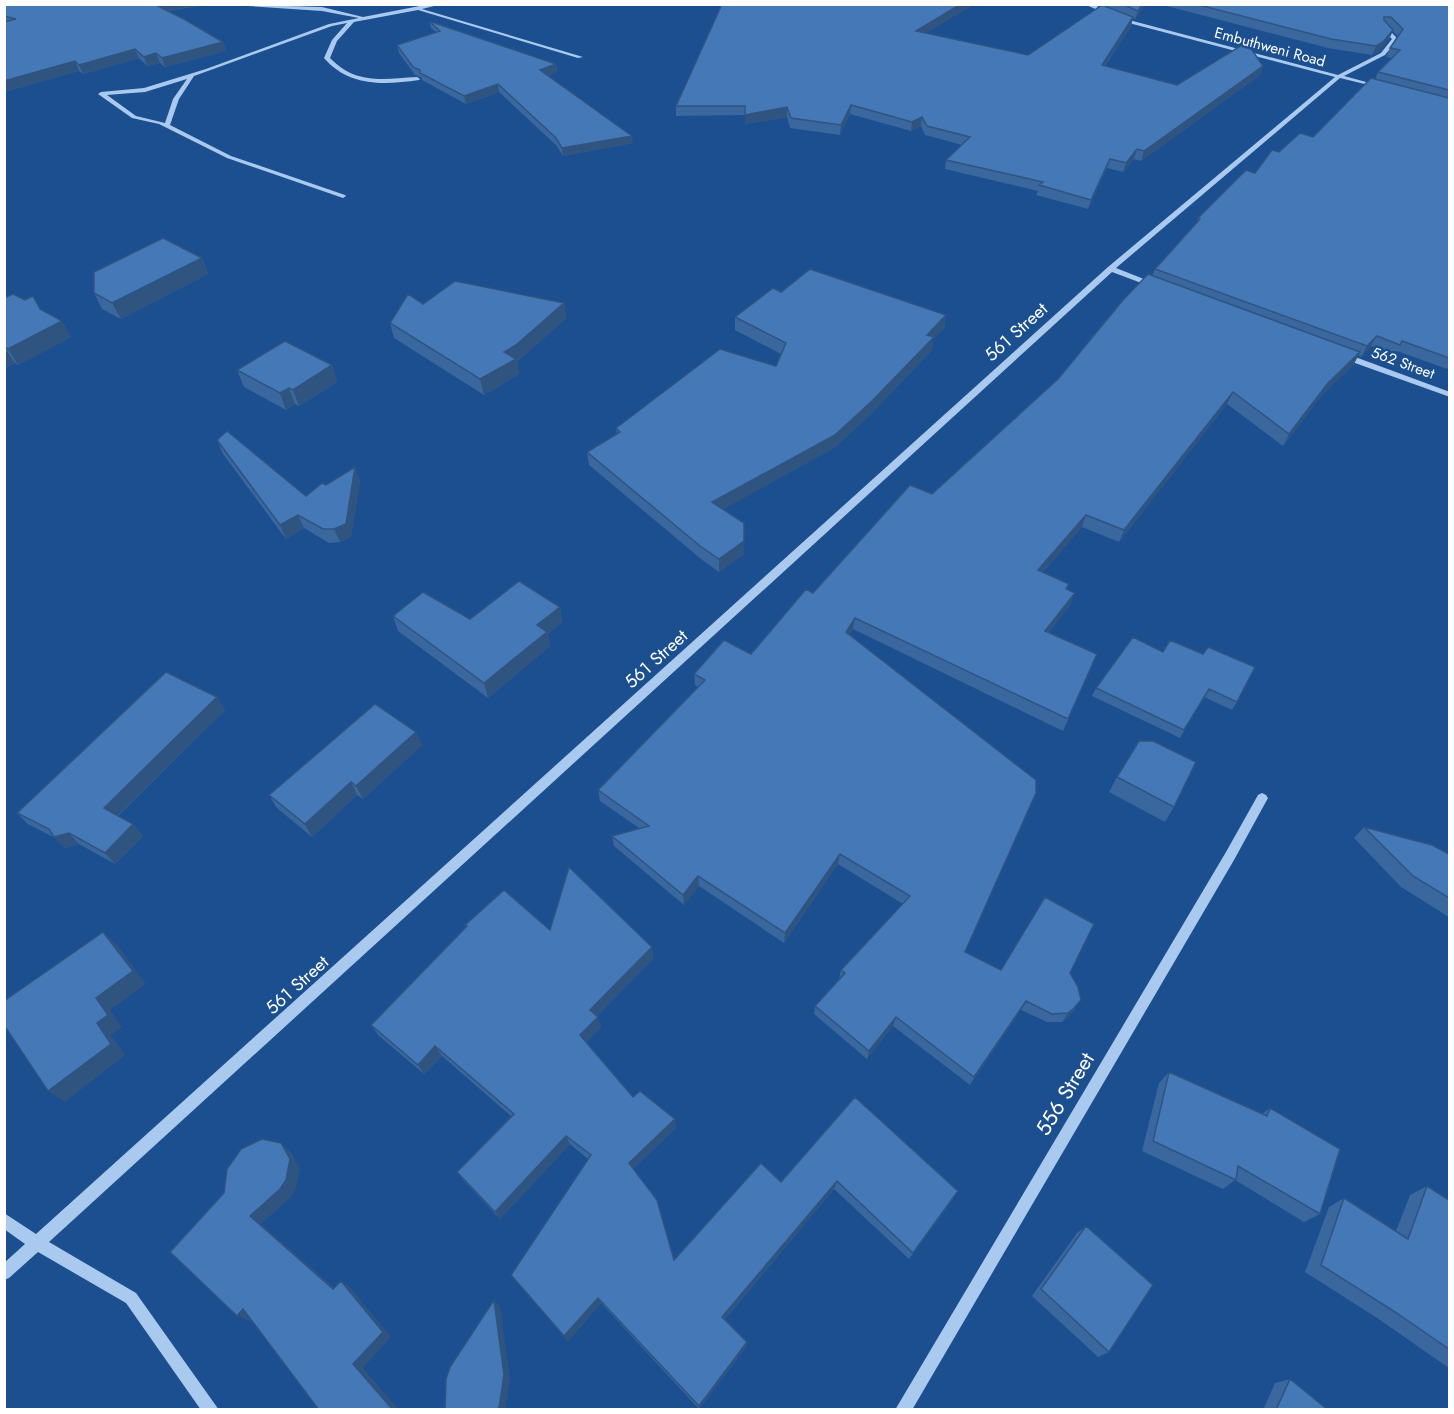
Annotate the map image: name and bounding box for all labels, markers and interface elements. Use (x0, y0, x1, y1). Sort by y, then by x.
street label: Embuthweni Road (1212, 22, 1328, 72)
street label: 561 Street (979, 296, 1054, 367)
street label: 562 Street (1368, 341, 1438, 385)
street label: 561 Street (619, 623, 694, 694)
street label: 561 Street (260, 949, 335, 1020)
street label: 556 Street (1028, 1047, 1102, 1141)

